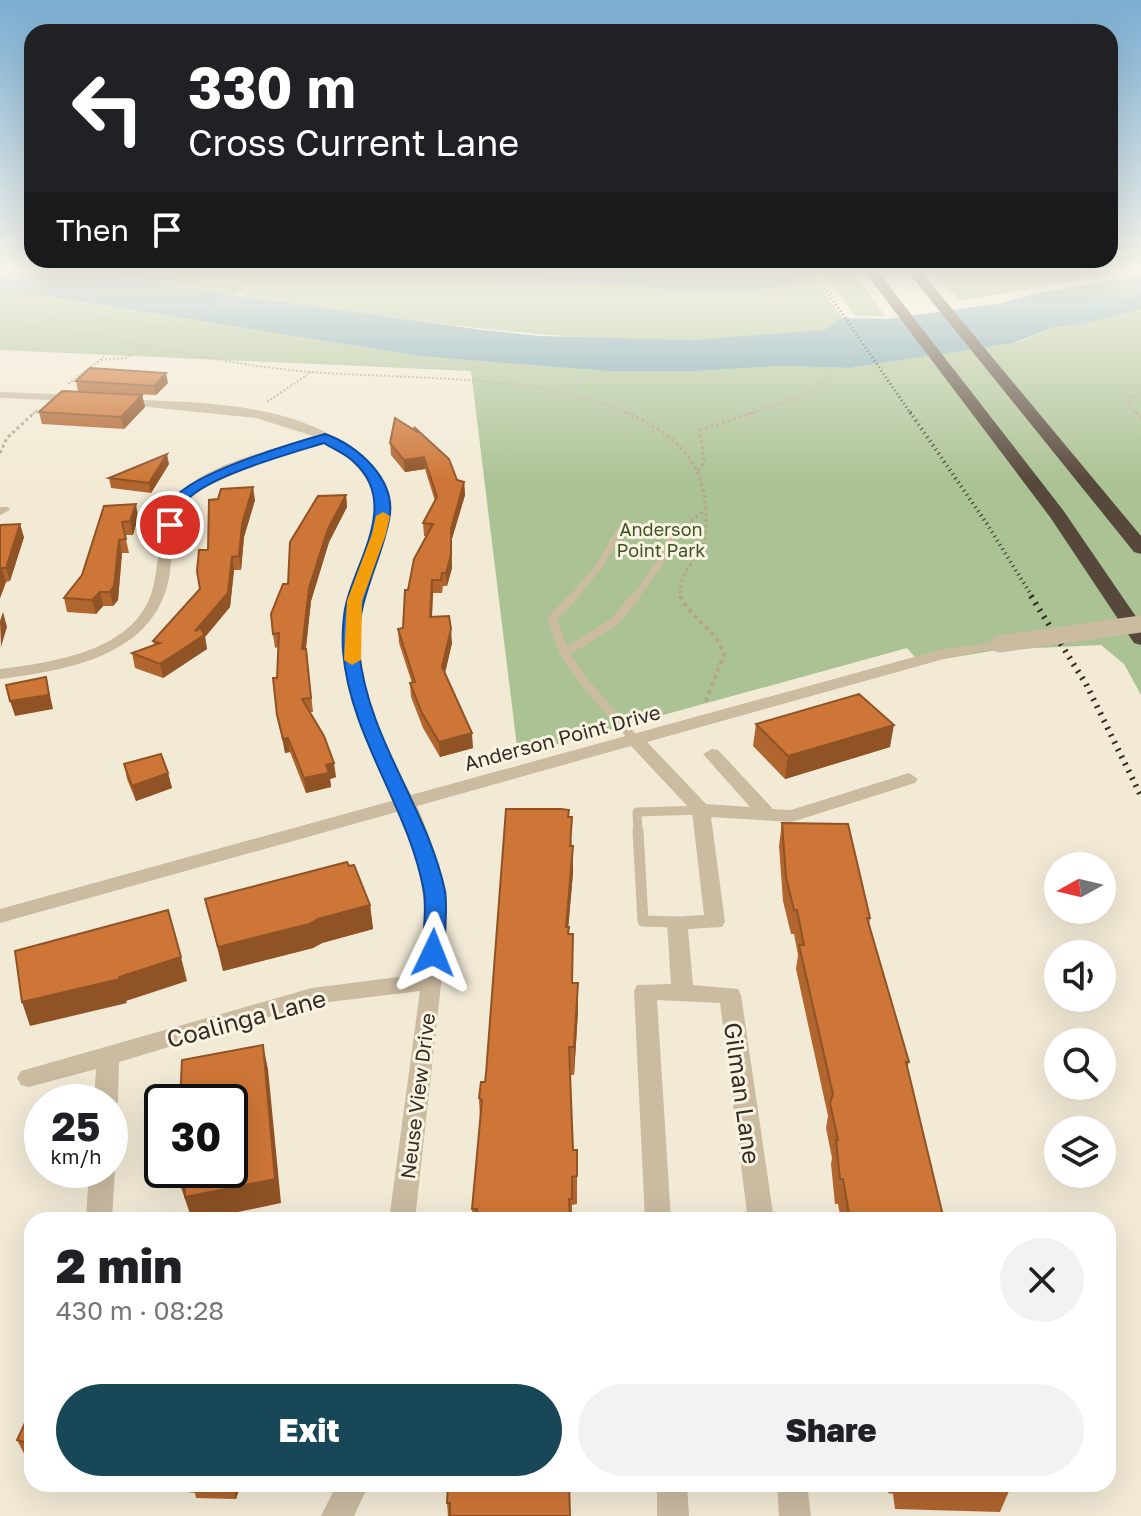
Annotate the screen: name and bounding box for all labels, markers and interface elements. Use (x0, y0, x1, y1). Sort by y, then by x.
text: 330 m (188, 53, 356, 120)
icon: left (56, 56, 160, 160)
text: Cross Current Lane (188, 121, 519, 164)
icon: arrive (145, 208, 189, 252)
text: Then (56, 212, 129, 248)
pin (136, 491, 204, 559)
icon: arrive (148, 503, 192, 547)
park label: Anderson Point Park (617, 518, 705, 561)
street label: Anderson Point Drive (461, 699, 663, 775)
north arrow (1044, 852, 1116, 924)
map controls (1044, 852, 1116, 1188)
position arrow (391, 911, 475, 995)
button: sound (1044, 940, 1116, 1012)
street label: Coalinga Lane (163, 983, 329, 1053)
street label: Neuse View Drive (395, 1012, 439, 1180)
street label: Gilman Lane (719, 1020, 767, 1166)
button: search (1044, 1028, 1116, 1100)
speed limit sign: 30 (144, 1084, 248, 1188)
text: 25 (52, 1102, 100, 1150)
button: layers (1044, 1116, 1116, 1188)
text: km/h (51, 1144, 101, 1168)
text: 2 min (56, 1236, 182, 1294)
button: close (1000, 1238, 1084, 1322)
text: 430 m · 08:28 (56, 1295, 224, 1326)
button: Exit (56, 1384, 562, 1476)
button: Share (578, 1384, 1084, 1476)

